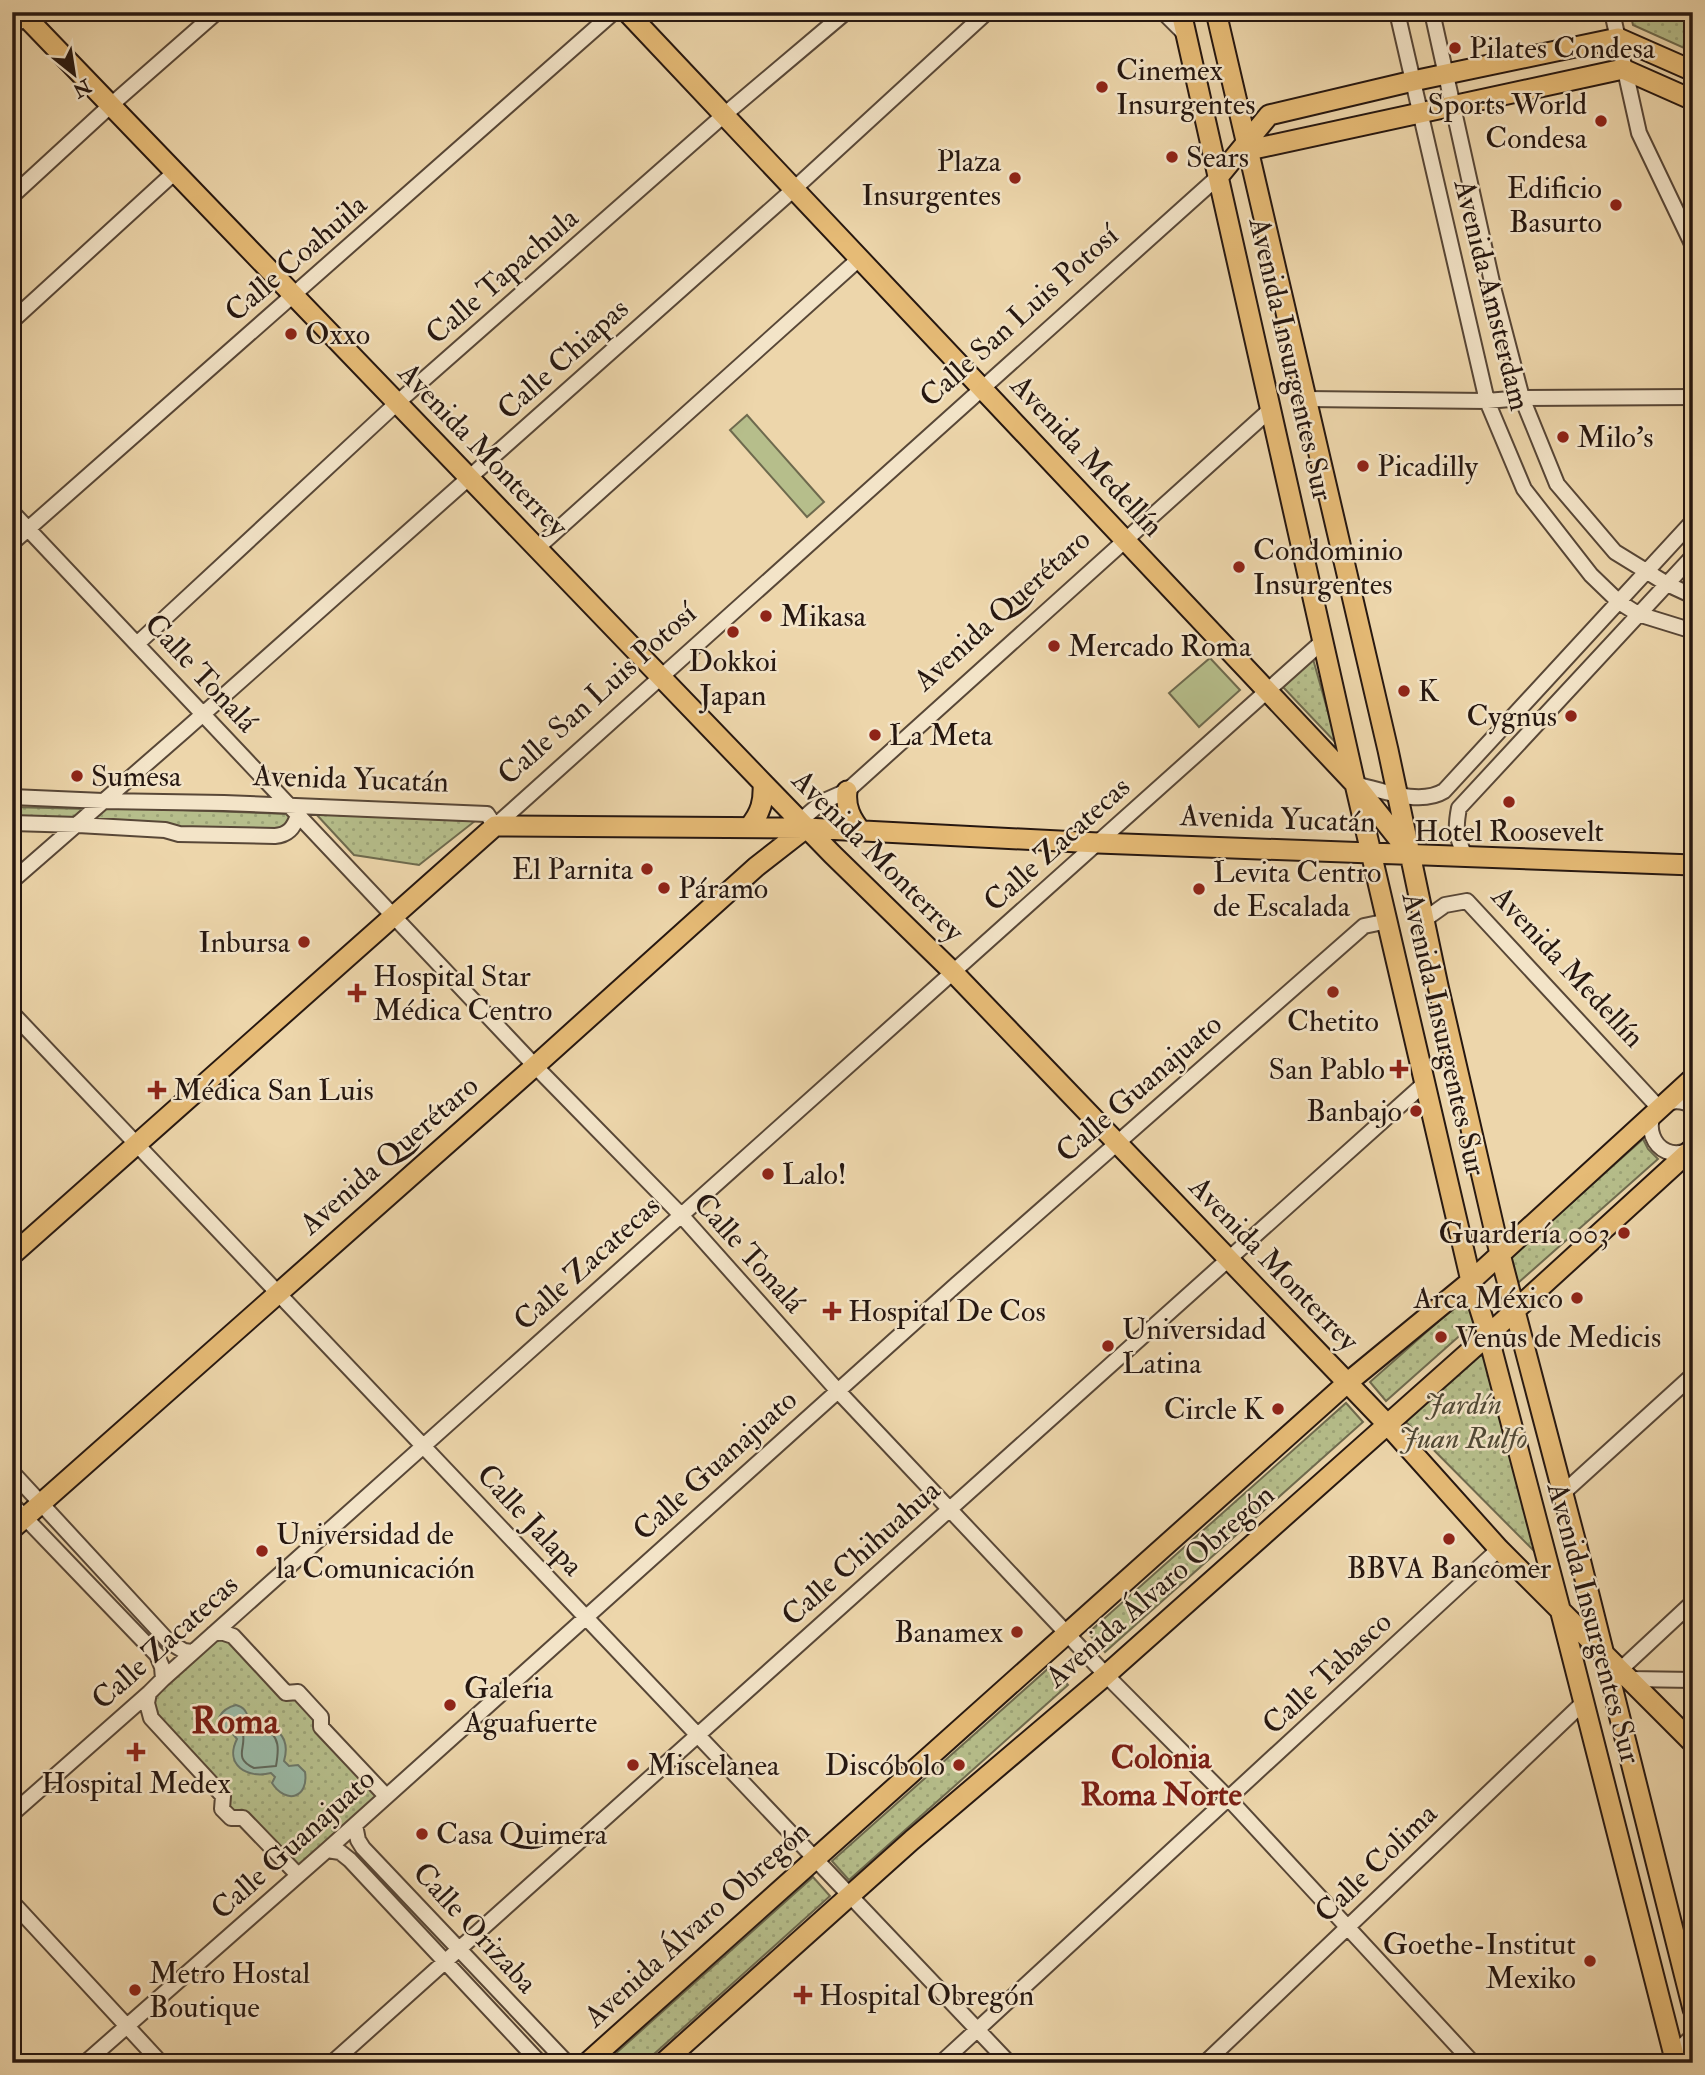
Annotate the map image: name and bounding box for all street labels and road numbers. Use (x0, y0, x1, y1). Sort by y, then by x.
street label: Avenida Amsterdam (1445, 175, 1539, 414)
street label: Calle Coahuila (217, 186, 375, 330)
street label: Calle Tapachula (418, 199, 586, 352)
street label: Avenida Insurgentes Sur (1240, 213, 1342, 504)
street label: Calle San Luis Potosí (912, 216, 1127, 415)
street label: Calle Chiapas (490, 290, 636, 428)
street label: Avenida Monterrey (390, 354, 576, 546)
street label: Avenida Medellín (1002, 367, 1171, 544)
street label: Avenida Querétaro (905, 521, 1098, 700)
street label: Calle San Luis Potosí (490, 594, 705, 793)
street label: Calle Tonalá (137, 606, 266, 741)
street label: Avenida Yucatán (251, 757, 450, 801)
street label: Avenida Monterrey (783, 761, 973, 951)
street label: Calle Zacatecas (976, 769, 1138, 919)
street label: Avenida Yucatán (1178, 797, 1377, 841)
street label: Avenida Medellín (1483, 878, 1652, 1055)
street label: Avenida Insurgentes Sur (1393, 888, 1495, 1179)
street label: Calle Guanajuato (1048, 1006, 1230, 1170)
street label: Avenida Querétaro (291, 1067, 486, 1243)
street label: Avenida Monterrey (1181, 1168, 1367, 1360)
street label: Calle Tonalá (685, 1185, 813, 1321)
street label: Calle Zacatecas (506, 1188, 668, 1338)
street label: Calle Guanajuato (625, 1382, 805, 1548)
street label: Calle Jalapa (469, 1456, 592, 1584)
street label: Calle Chihuahua (774, 1472, 948, 1634)
street label: Avenida Álvaro Obregón (1037, 1477, 1282, 1696)
street label: Avenida Insurgentes Sur (1538, 1477, 1649, 1768)
street label: Calle Zacatecas (84, 1567, 246, 1717)
street label: Calle Tabasco (1255, 1604, 1399, 1742)
street label: Calle Guanajuato (203, 1761, 383, 1927)
street label: Calle Colima (1307, 1795, 1445, 1930)
street label: Avenida Álvaro Obregón (576, 1813, 818, 2036)
street label: Calle Orizaba (405, 1855, 546, 2002)

